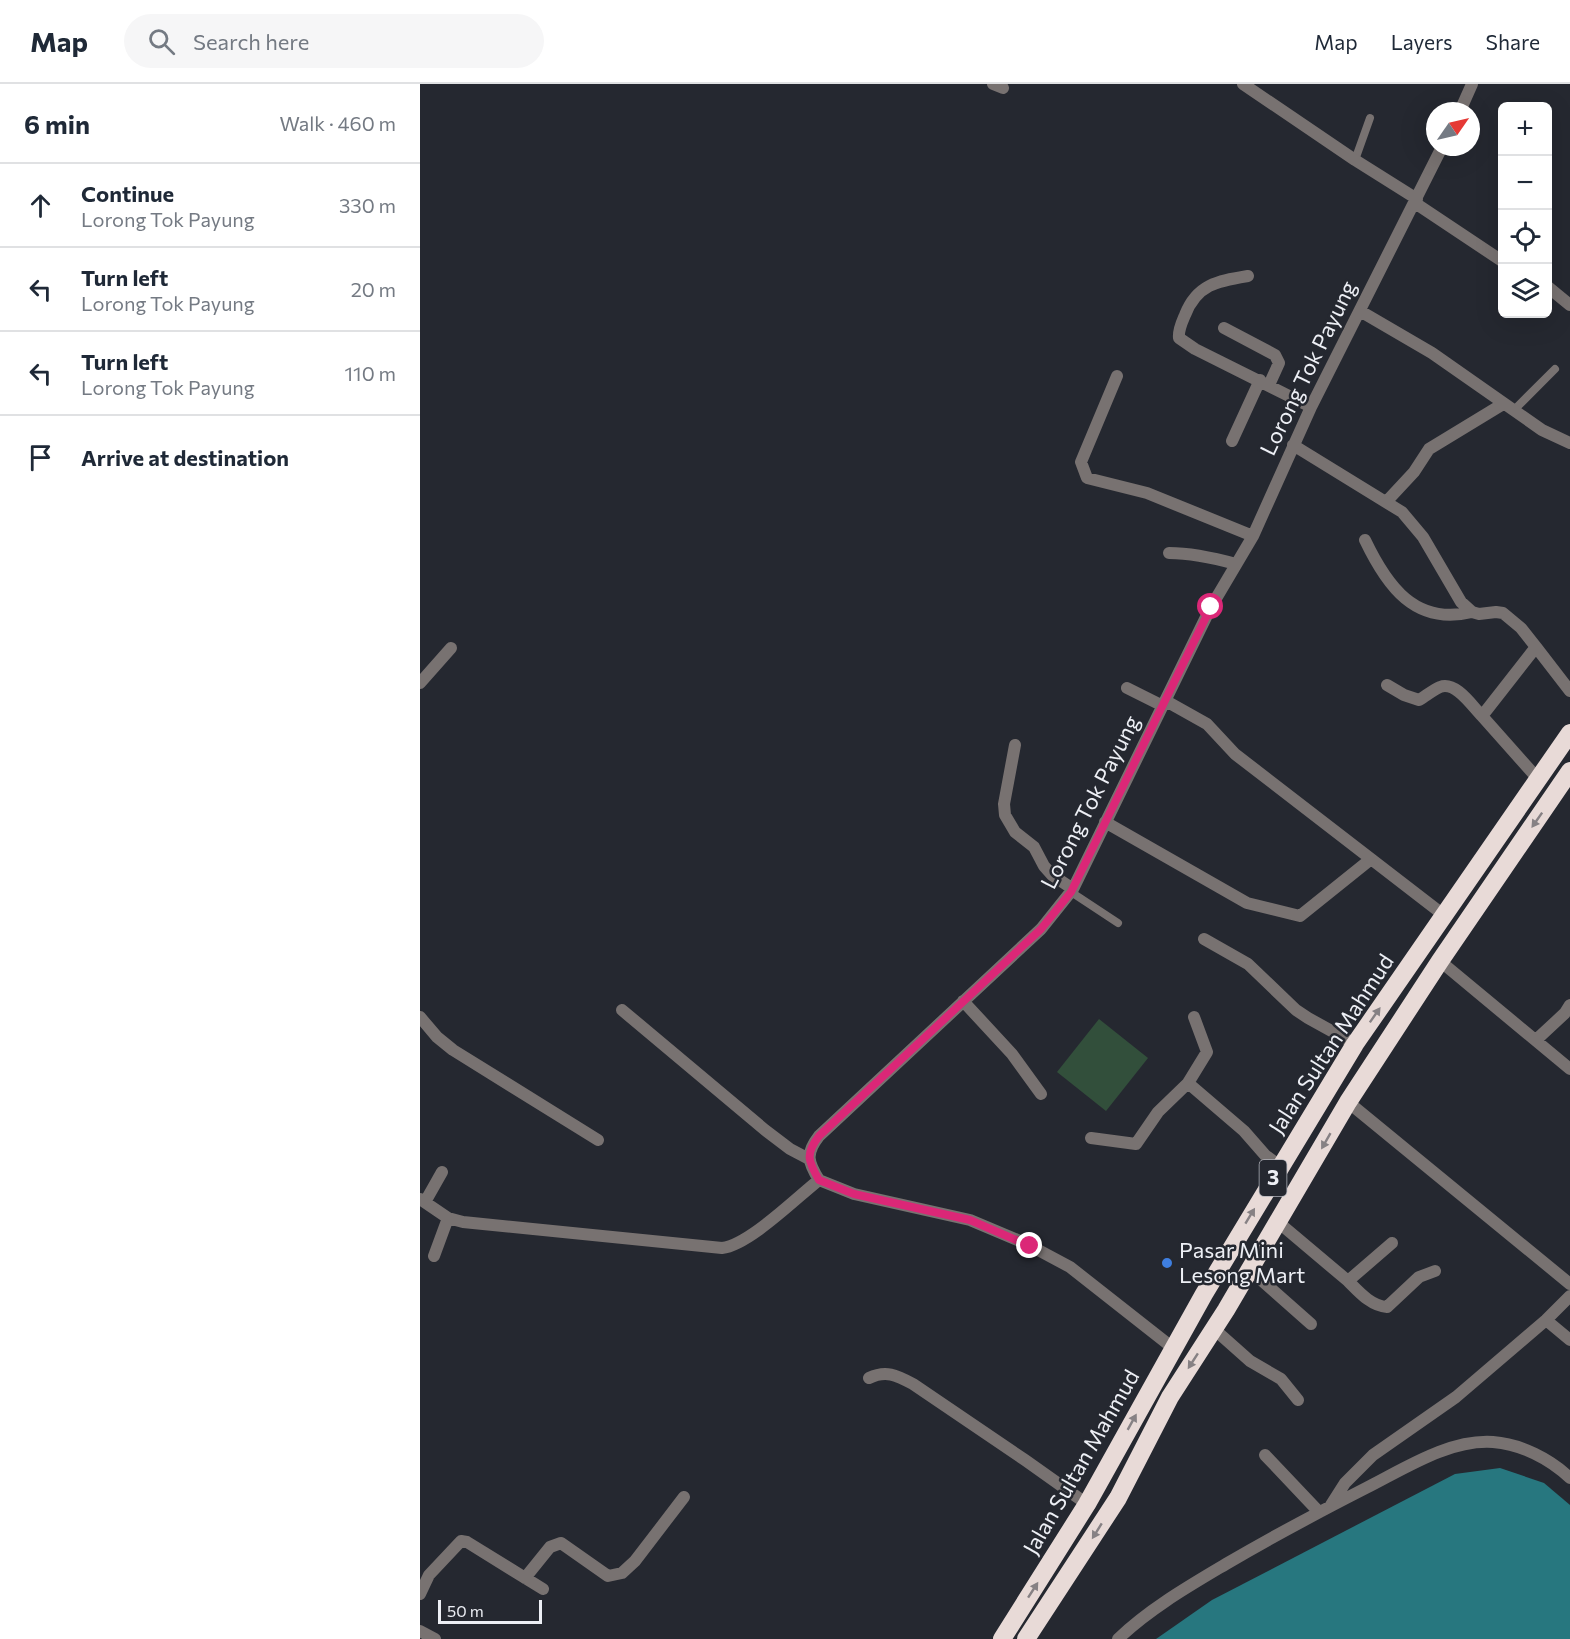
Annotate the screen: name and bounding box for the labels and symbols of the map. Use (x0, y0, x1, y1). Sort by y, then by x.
north arrow (1426, 102, 1480, 156)
street label: Lorong Tok Payung (1254, 276, 1362, 460)
route start (1197, 593, 1223, 619)
street label: Lorong Tok Payung (1034, 710, 1145, 893)
one-way arrow (1531, 811, 1543, 827)
street label: Jalan Sultan Mahmud (1262, 949, 1399, 1139)
one-way arrow (1369, 1008, 1381, 1024)
one-way arrow (1321, 1133, 1332, 1149)
road number: 3 (1260, 1160, 1286, 1196)
one-way arrow (1245, 1207, 1255, 1224)
route end (1016, 1232, 1042, 1258)
place label: Pasar Mini Lesong Mart (1179, 1236, 1305, 1288)
marker: Pasar Mini Lesong Mart (1160, 1256, 1174, 1270)
one-way arrow (1187, 1353, 1199, 1369)
street label: Jalan Sultan Mahmud (1017, 1364, 1145, 1559)
one-way arrow (1127, 1413, 1137, 1430)
one-way arrow (1091, 1523, 1102, 1539)
one-way arrow (1028, 1582, 1039, 1598)
scale bar (438, 1597, 542, 1624)

